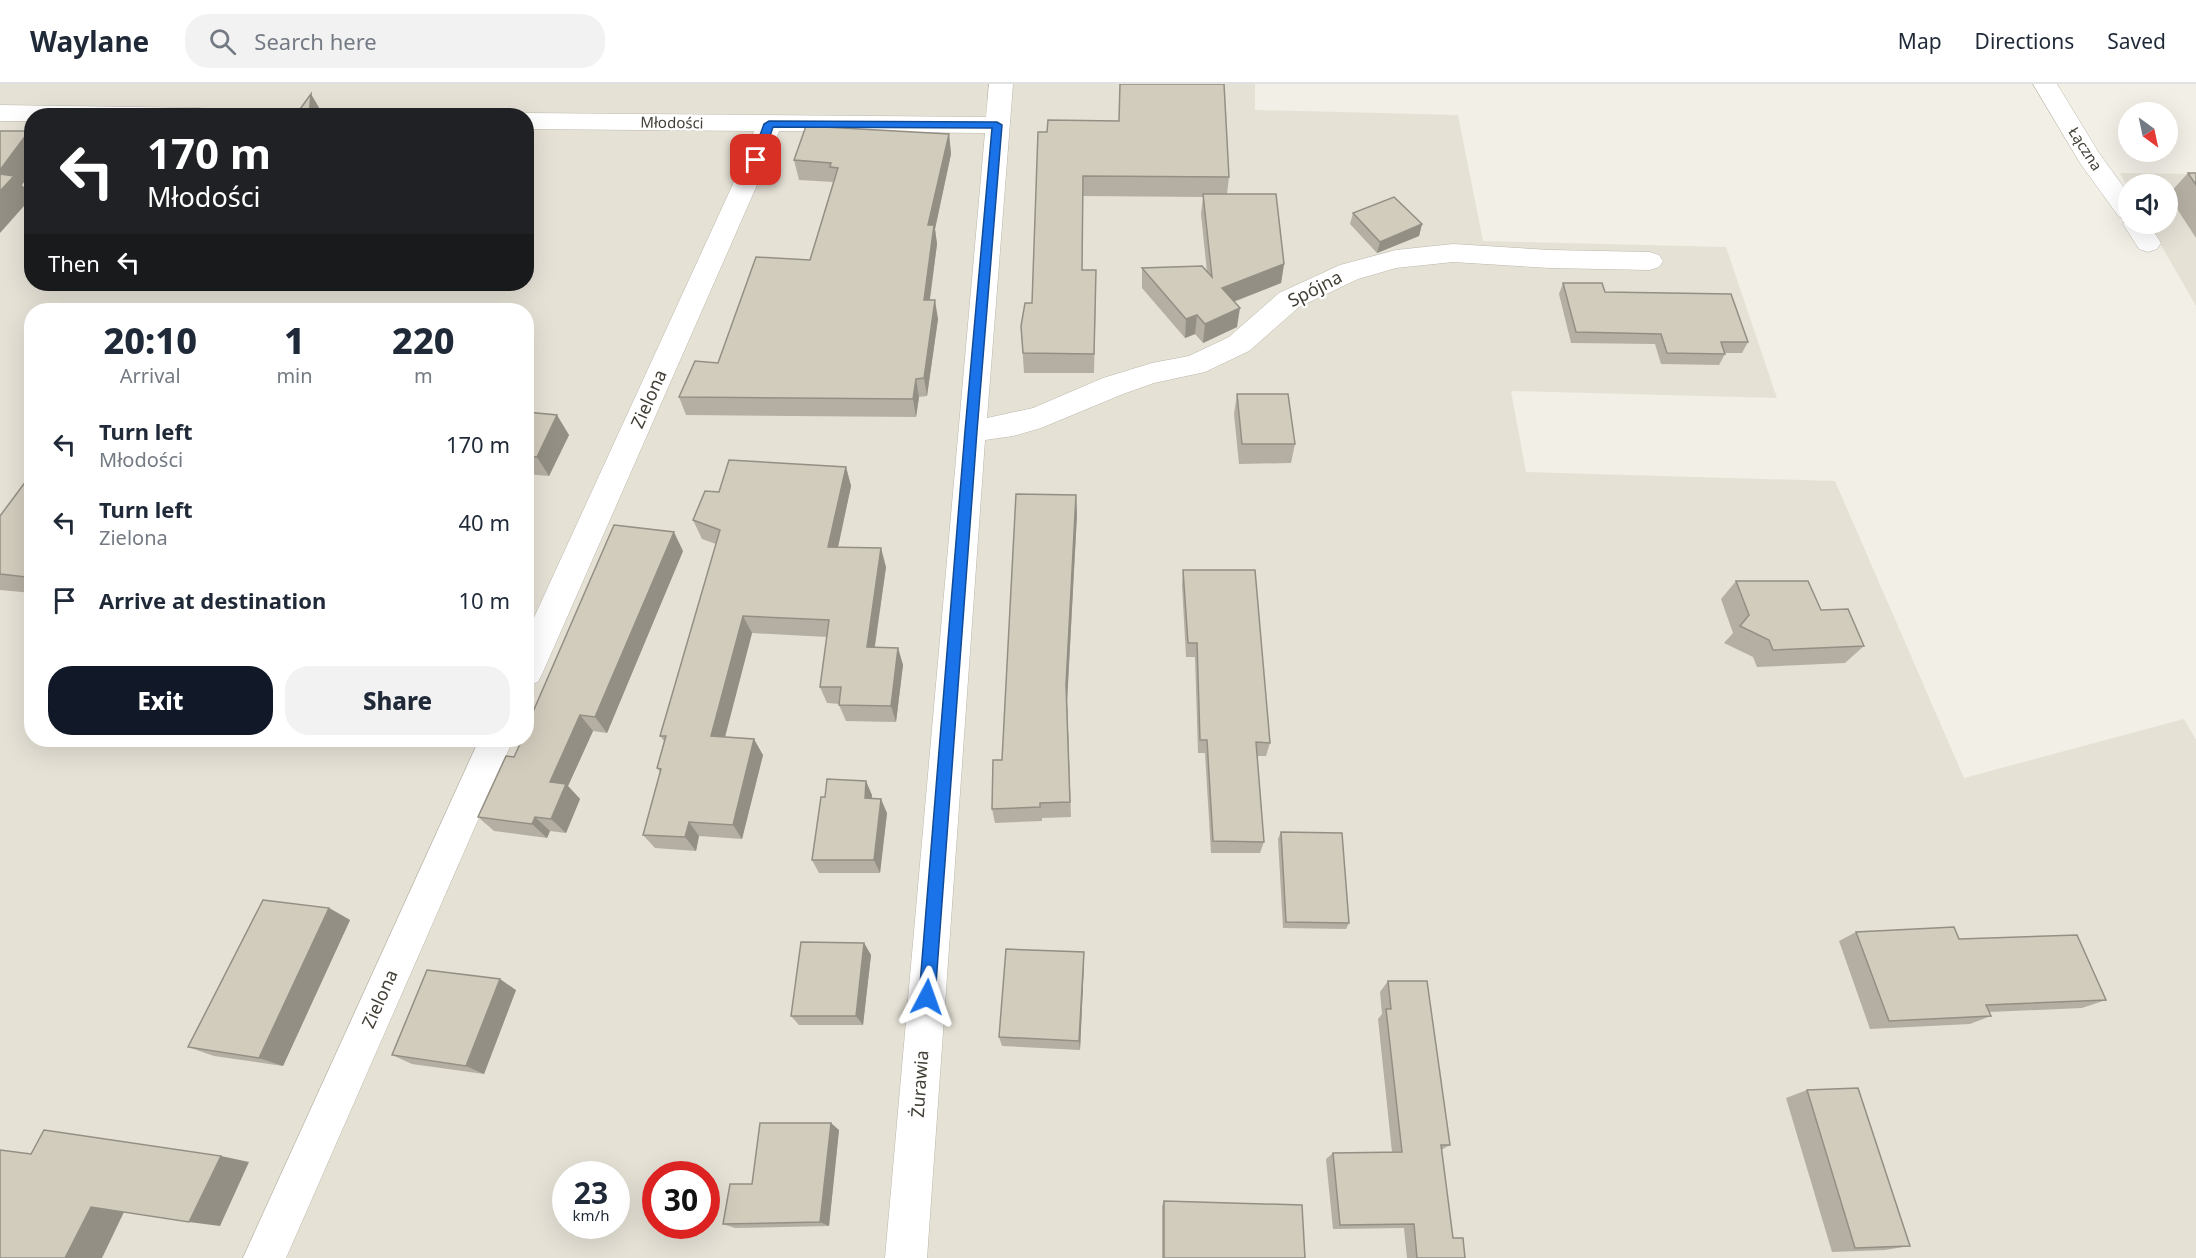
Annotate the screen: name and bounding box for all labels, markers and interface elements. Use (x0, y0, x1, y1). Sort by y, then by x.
search box (185, 14, 605, 68)
text: Waylane (30, 22, 149, 60)
icon: search (206, 25, 239, 58)
text: Search here (254, 26, 377, 56)
text: Map (1898, 27, 1942, 55)
text: Directions (1975, 27, 2074, 55)
text: Saved (2107, 27, 2166, 55)
north arrow (2118, 102, 2178, 162)
map controls (2118, 102, 2178, 234)
street label: Młodości (640, 111, 704, 133)
street label: Łączna (2064, 123, 2107, 174)
text: 170 m (147, 124, 271, 181)
icon: left (48, 132, 126, 210)
pin (730, 134, 781, 185)
icon: arrive (739, 143, 772, 176)
button: sound (2118, 174, 2178, 234)
text: Młodości (147, 178, 261, 215)
icon: left (112, 246, 145, 279)
text: Then (48, 248, 100, 278)
street label: Spójna (1283, 264, 1346, 312)
text: 20:10 (103, 316, 197, 365)
text: 1 (284, 316, 305, 365)
text: 220 (392, 316, 455, 365)
text: Arrival (120, 362, 181, 389)
text: min (276, 362, 313, 389)
text: m (414, 362, 433, 389)
street label: Zielona (625, 365, 672, 432)
text: Turn left (99, 416, 193, 446)
icon: left (48, 428, 81, 461)
text: 170 m (446, 429, 510, 459)
text: Młodości (99, 446, 183, 473)
text: Turn left (99, 494, 193, 524)
icon: left (48, 506, 81, 539)
text: 40 m (459, 507, 510, 537)
text: Zielona (99, 524, 168, 551)
icon: arrive (48, 584, 81, 617)
text: Arrive at destination (99, 585, 326, 615)
text: 10 m (459, 585, 510, 615)
button: Exit (48, 666, 273, 735)
button: Share (285, 666, 510, 735)
street label: Zielona (356, 965, 403, 1032)
position arrow (895, 965, 959, 1029)
street label: Żurawia (905, 1049, 933, 1118)
speed limit sign: 30 (642, 1161, 720, 1239)
text: 23 (574, 1172, 608, 1213)
text: km/h (573, 1205, 609, 1225)

